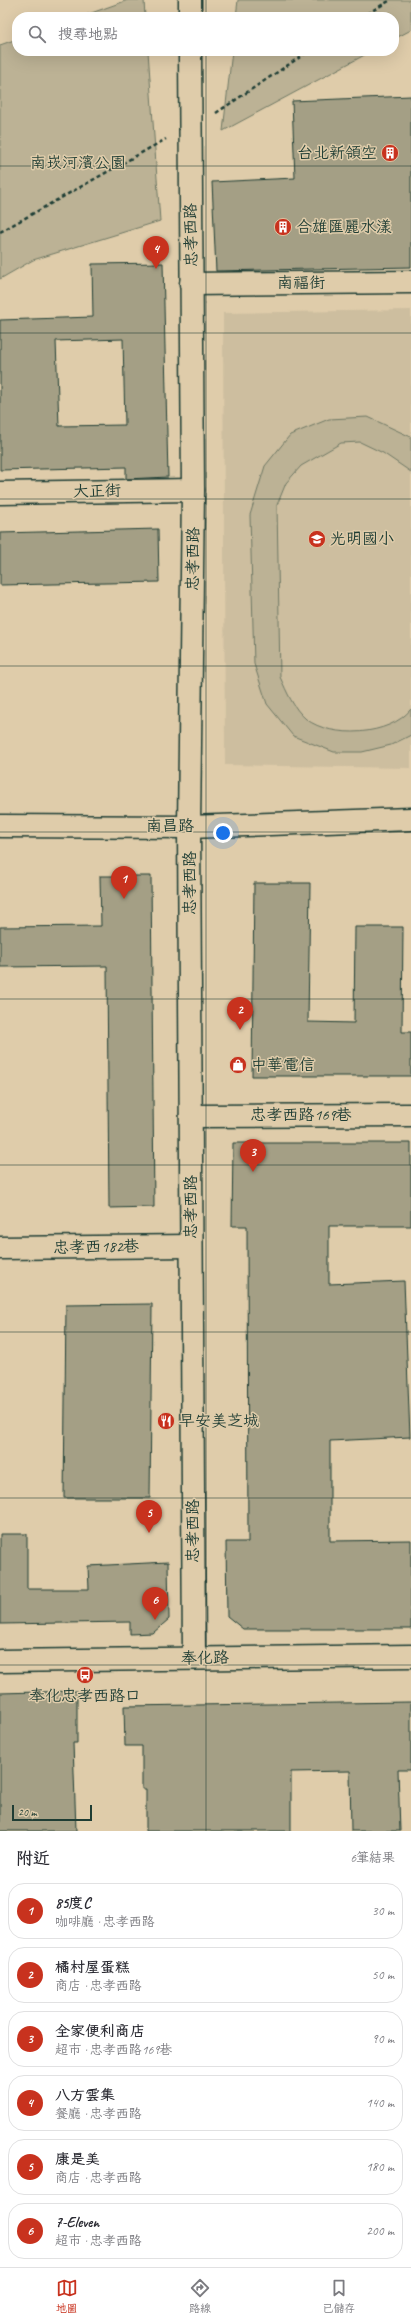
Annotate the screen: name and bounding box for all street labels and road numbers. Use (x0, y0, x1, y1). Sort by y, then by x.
street label: 忠孝西路 (180, 203, 202, 267)
street label: 南福街 (277, 273, 325, 293)
street label: 大正街 (73, 481, 121, 501)
street label: 忠孝西路 (182, 527, 204, 591)
street label: 南昌路 (146, 816, 194, 836)
street label: 忠孝西路 (180, 851, 200, 915)
street label: 忠孝西路169巷 (250, 1105, 352, 1125)
street label: 忠孝西路 (181, 1175, 201, 1239)
street label: 忠孝西182巷 (53, 1236, 139, 1258)
street label: 忠孝西路 (183, 1499, 203, 1563)
street label: 奉化路 (181, 1648, 229, 1668)

